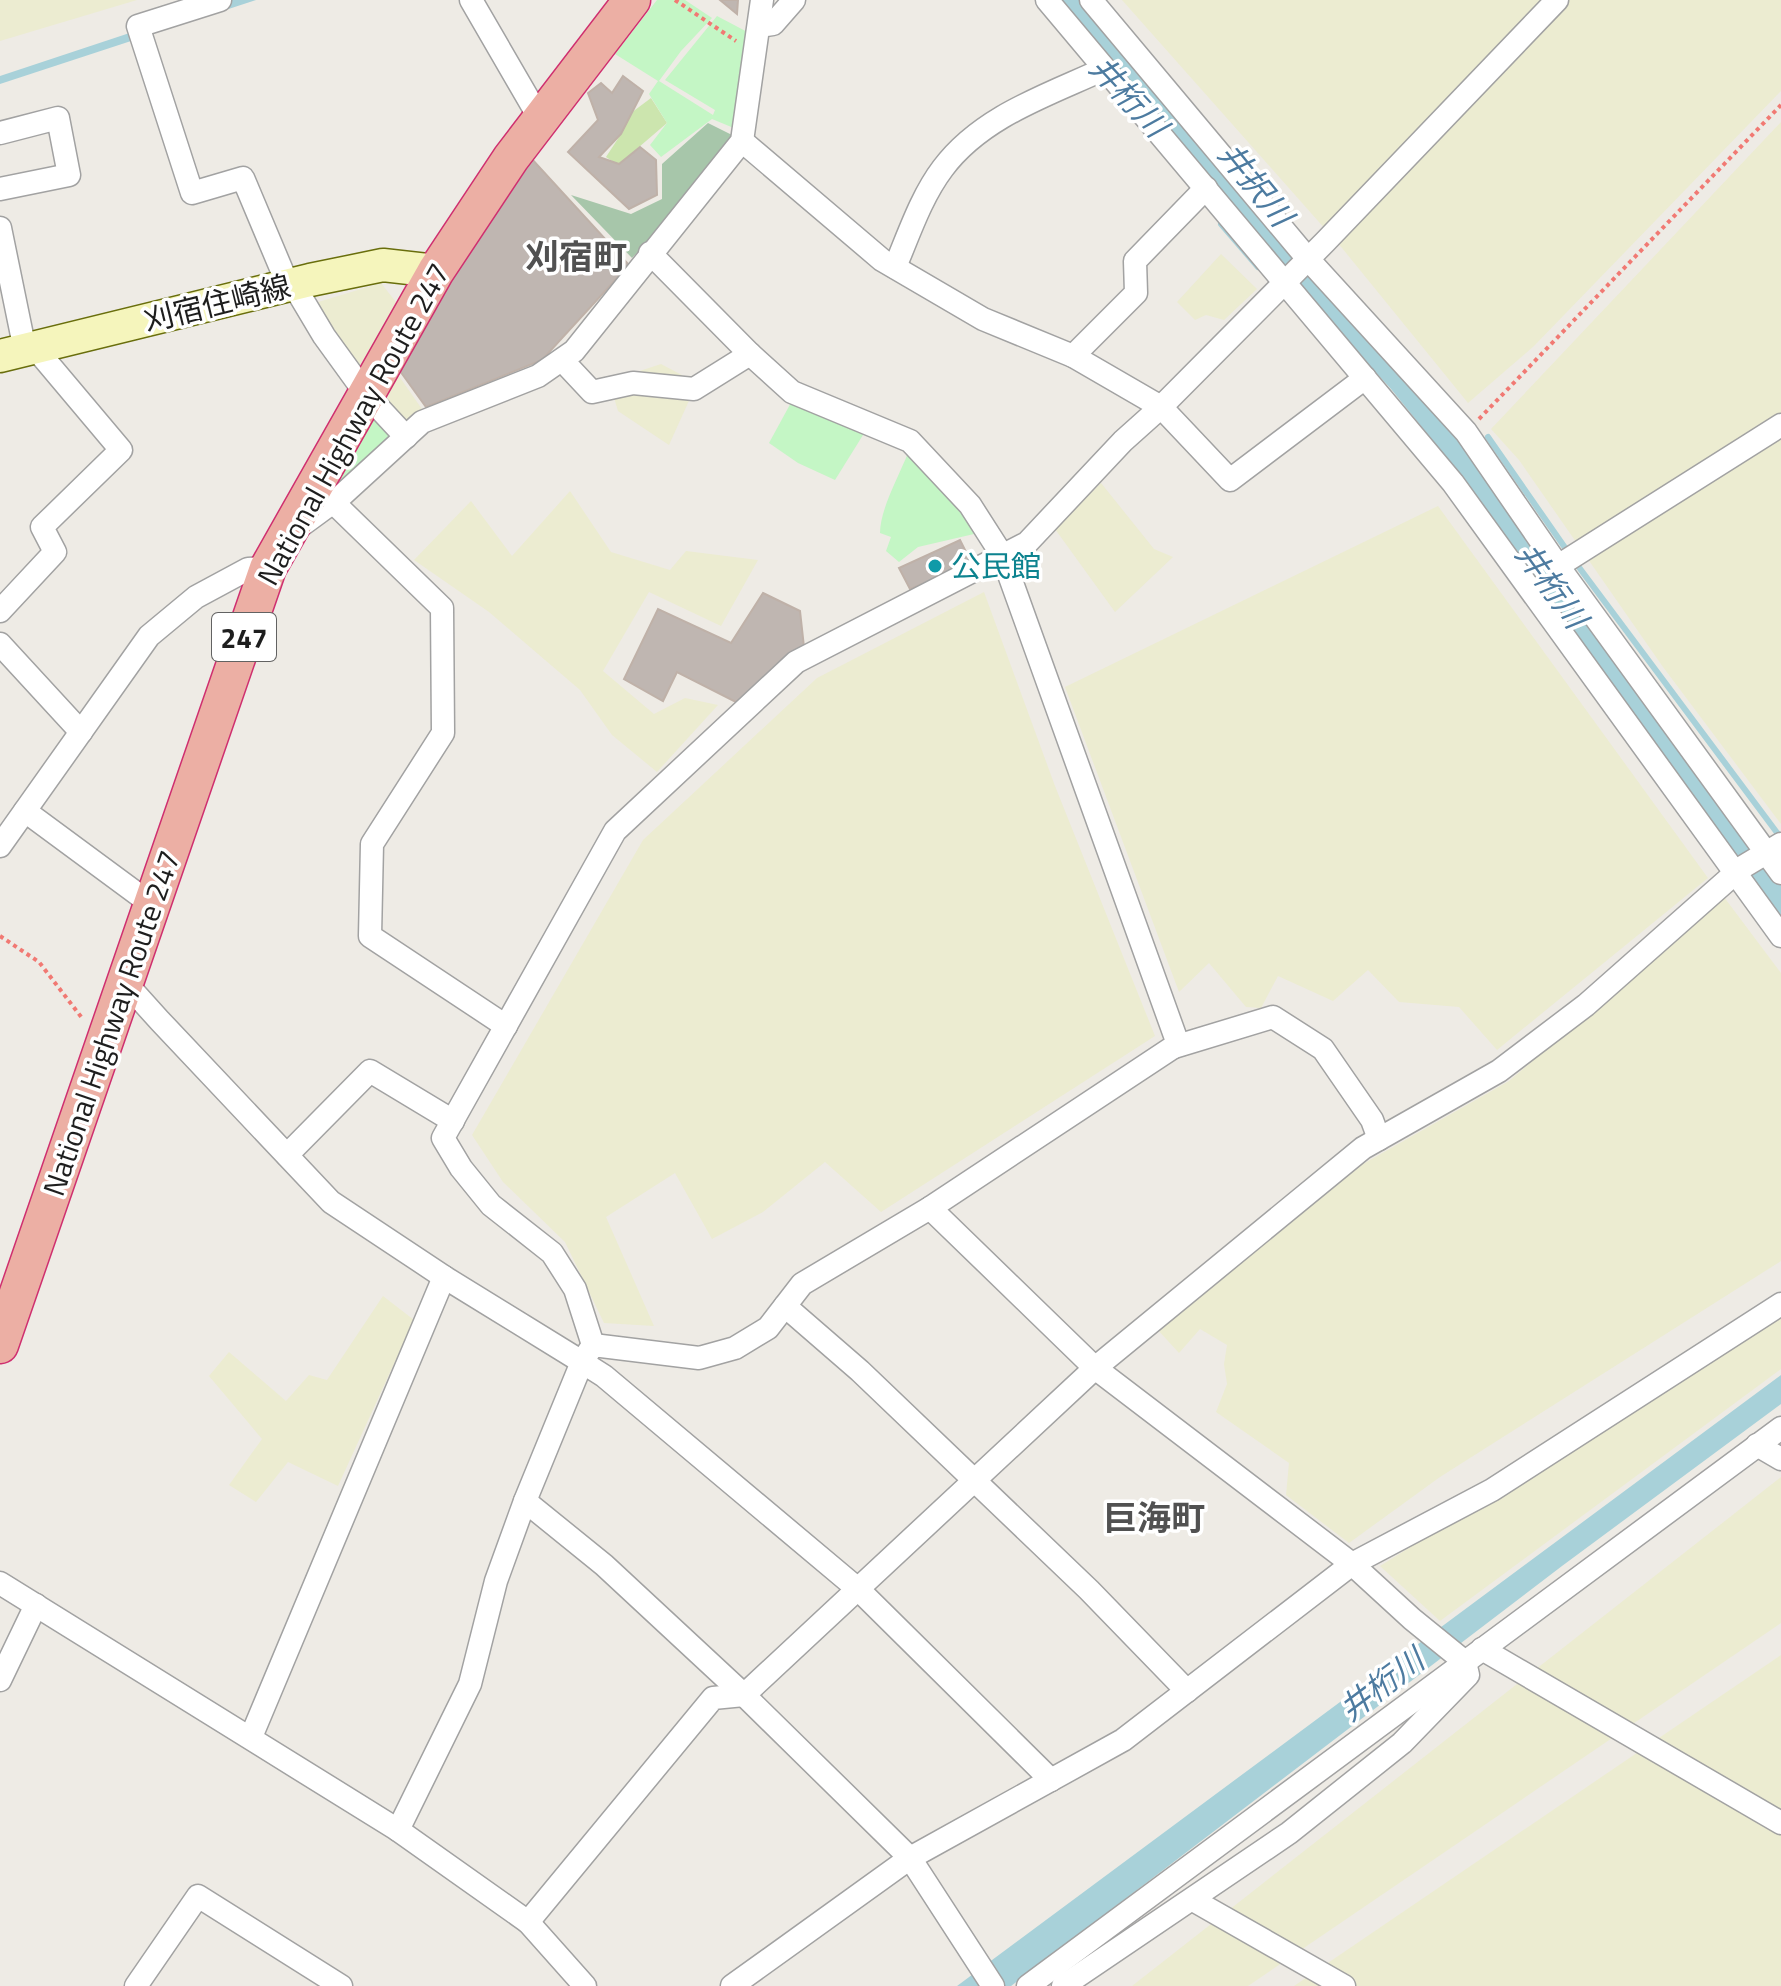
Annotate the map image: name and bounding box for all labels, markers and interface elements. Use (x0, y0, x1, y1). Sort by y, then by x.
water label: 井桁川 (1079, 45, 1181, 150)
water label: 井択川 (1207, 132, 1307, 239)
district label: 刈宿町 (525, 230, 627, 282)
street label: National Highway Route 247 (245, 254, 461, 594)
street label: 刈宿住崎線 (139, 263, 295, 343)
water label: 井桁川 (1504, 532, 1601, 640)
place label: 公民館 (951, 543, 1041, 589)
marker: 公民館 (926, 557, 944, 575)
road number: 247 (212, 613, 276, 661)
street label: National Highway Route 247 (30, 844, 192, 1202)
district label: 巨海町 (1103, 1491, 1205, 1543)
water label: 井桁川 (1328, 1634, 1436, 1732)

